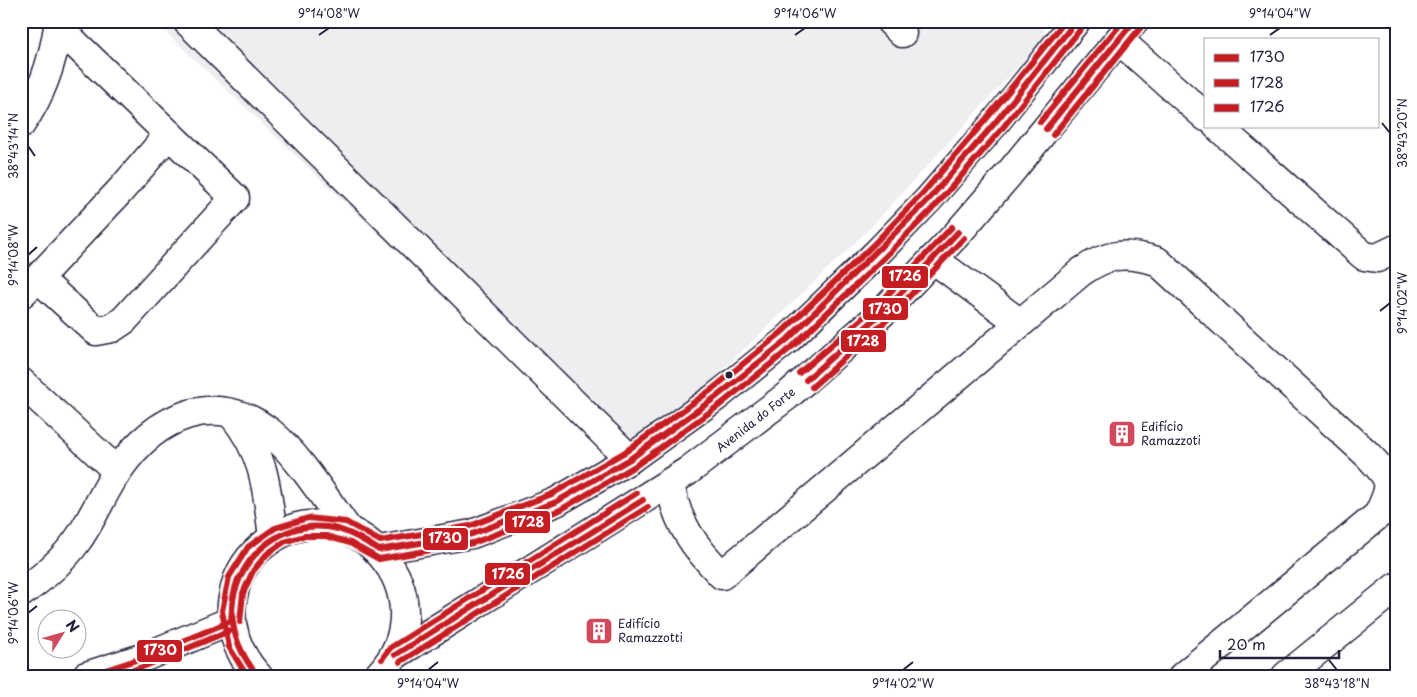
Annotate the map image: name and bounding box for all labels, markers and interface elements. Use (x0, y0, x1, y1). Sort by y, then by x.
text: 9°14'08"W (298, 4, 361, 22)
text: 9°14'06"W (774, 4, 837, 22)
text: 9°14'04"W (1249, 4, 1312, 22)
legend (1204, 38, 1380, 128)
text: 1730 (1250, 44, 1285, 67)
text: 1728 (1250, 70, 1284, 93)
text: 1726 (1250, 94, 1285, 117)
text: 38°43'20"N (1393, 98, 1411, 168)
text: 38°43'14"N (4, 113, 22, 179)
text: 9°14'08"W (4, 223, 22, 286)
line badge: 1726 (881, 265, 929, 289)
text: 1726 (889, 265, 921, 286)
text: 9°14'02"W (1393, 271, 1411, 334)
line badge: 1730 (862, 297, 909, 321)
text: 1730 (868, 298, 902, 319)
line badge: 1728 (840, 329, 887, 353)
text: 1728 (847, 330, 880, 351)
unlabelled marker (724, 370, 734, 380)
street label: Avenida do Forte (712, 383, 799, 456)
place label: Edifício Ramazzoti (1141, 417, 1201, 449)
building icon: Edifício Ramazzoti (1107, 419, 1137, 449)
line badge: 1728 (504, 510, 551, 534)
text: 1728 (512, 511, 545, 532)
line badge: 1730 (422, 527, 469, 551)
text: 1730 (428, 527, 462, 548)
line badge: 1726 (484, 562, 531, 586)
text: 1726 (492, 563, 524, 584)
text: 9°14'06"W (4, 581, 22, 644)
north arrow (38, 610, 88, 660)
place label: Edifício Ramazzotti (618, 614, 683, 646)
text: N (61, 615, 85, 637)
building icon: Edifício Ramazzotti (584, 616, 614, 646)
scale bar (1220, 627, 1338, 659)
text: 20 m (1227, 632, 1266, 655)
line badge: 1730 (136, 639, 183, 663)
text: 1730 (143, 639, 177, 660)
text: 9°14'04"W (397, 674, 460, 692)
text: 9°14'02"W (872, 674, 935, 692)
text: 38°43'18"N (1304, 674, 1370, 692)

